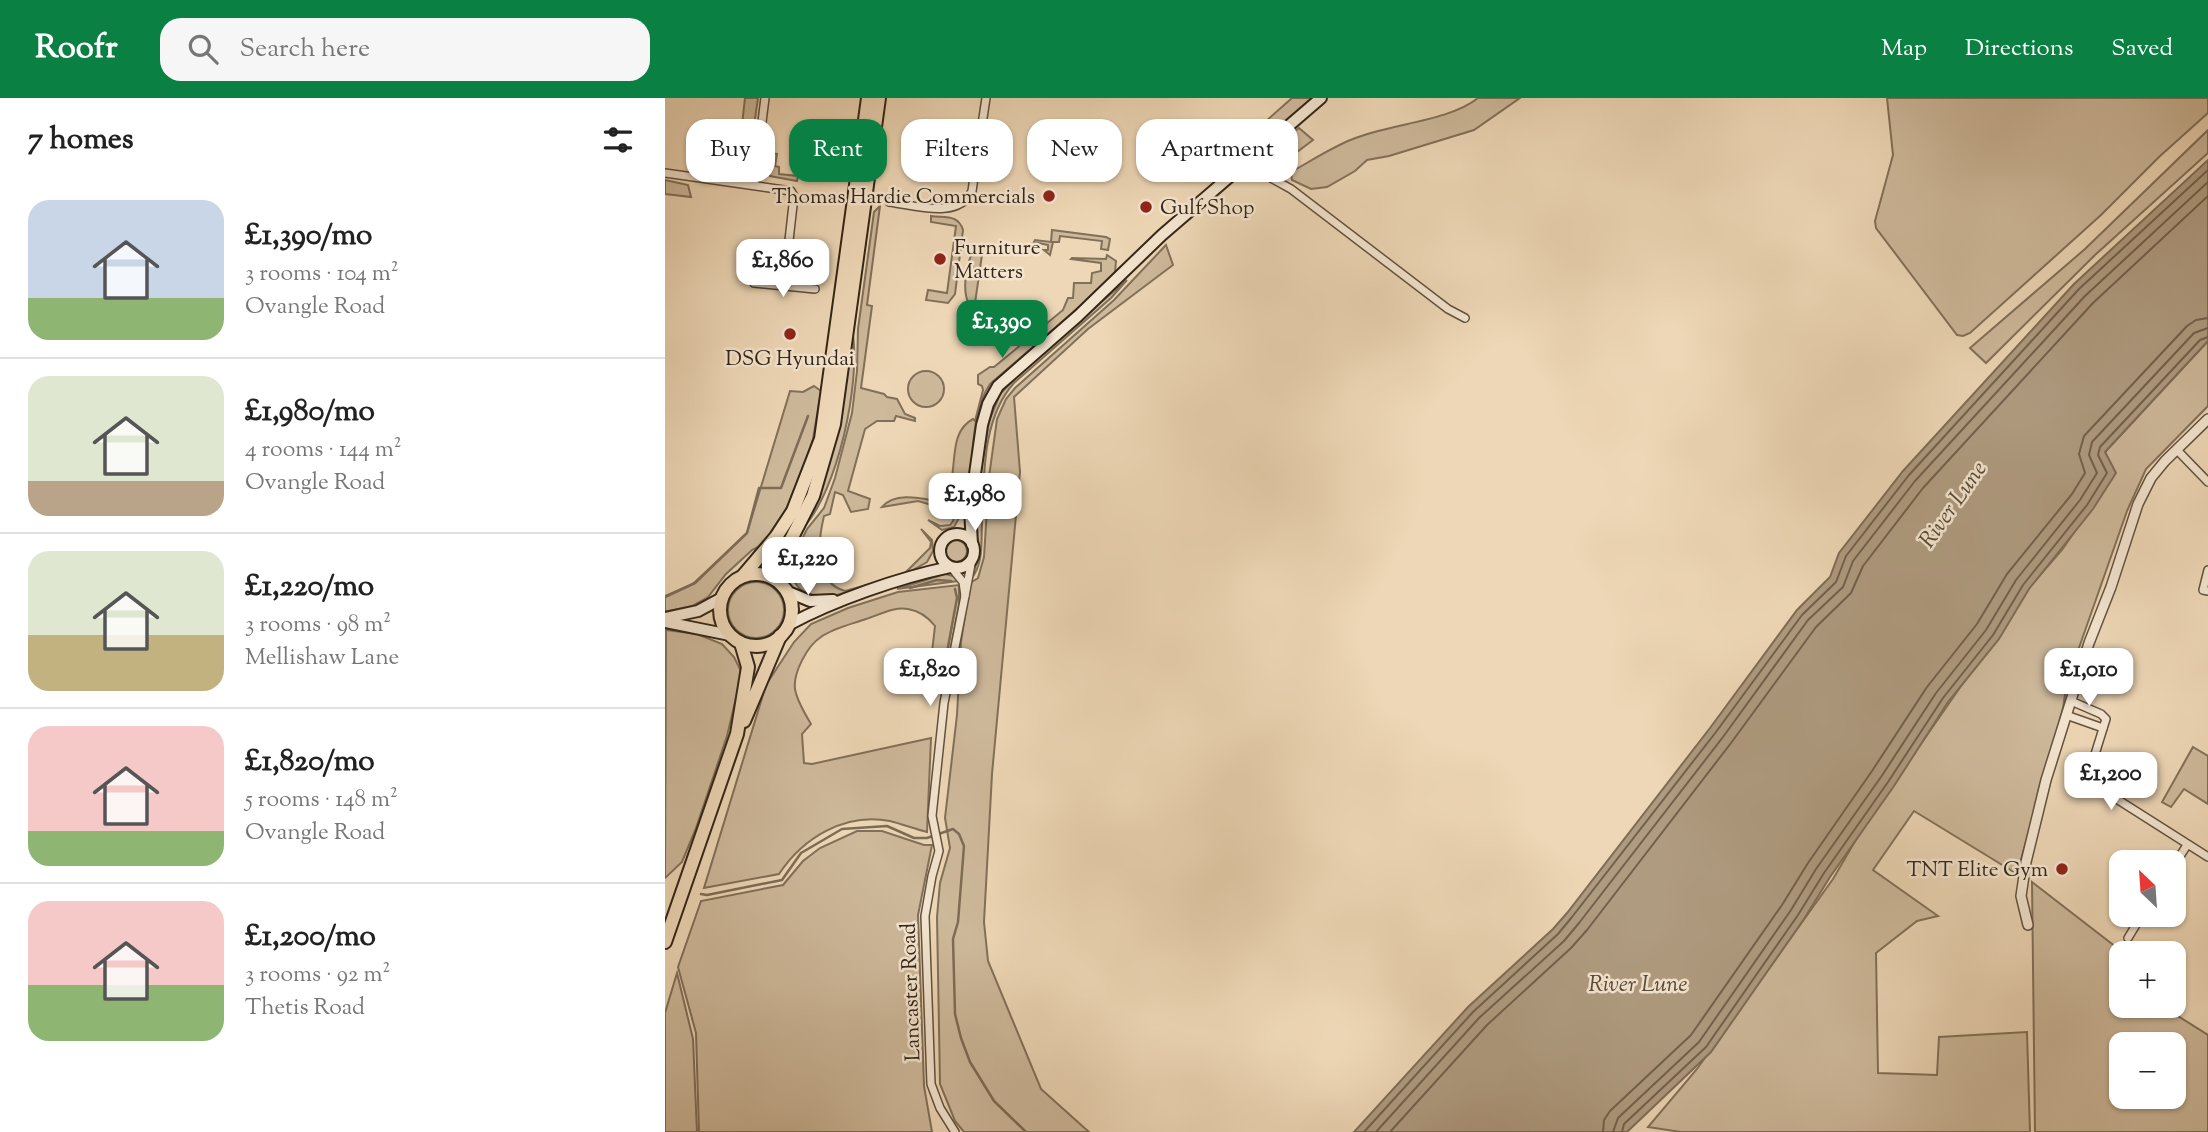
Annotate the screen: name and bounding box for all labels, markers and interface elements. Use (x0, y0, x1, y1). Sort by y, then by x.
search box (160, 18, 650, 81)
text: Roofr (35, 25, 118, 73)
icon: search (184, 30, 222, 68)
text: Search here (240, 31, 370, 68)
text: Map (1881, 32, 1927, 66)
text: Directions (1965, 32, 2073, 66)
text: Saved (2111, 32, 2173, 66)
text: 7 homes (28, 119, 133, 162)
chip: Buy (686, 119, 775, 182)
chip: Rent (789, 119, 887, 182)
chip: Filters (901, 119, 1013, 182)
chip: New (1027, 119, 1122, 182)
chip: Apartment (1136, 119, 1298, 182)
icon: filters (599, 121, 637, 159)
place label: Thomas Hardie Commercials (772, 183, 1035, 213)
marker: Thomas Hardie Commercials (1041, 188, 1057, 204)
place label: Gulf Shop (1160, 194, 1254, 224)
marker: Gulf Shop (1138, 199, 1154, 215)
text: £1,390/mo (245, 215, 372, 258)
icon: home (84, 228, 168, 312)
place label: Furniture Matters (954, 234, 1041, 288)
pin: £1,860 (726, 240, 840, 299)
text: £1,860 (752, 245, 814, 278)
marker: Furniture Matters (932, 251, 948, 267)
text: 3 rooms · 104 m² (245, 258, 399, 291)
text: Ovangle Road (245, 291, 385, 324)
pin: £1,390 (945, 300, 1059, 360)
text: £1,390 (973, 306, 1031, 339)
marker: DSG Hyundai (782, 326, 798, 342)
place label: DSG Hyundai (725, 345, 855, 375)
text: £1,980/mo (245, 391, 375, 434)
icon: home (84, 404, 168, 488)
text: 4 rooms · 144 m² (245, 434, 402, 467)
water label: River Lune (1912, 455, 1996, 555)
text: Ovangle Road (245, 467, 385, 500)
pin: £1,980 (918, 474, 1032, 533)
text: £1,980 (945, 479, 1005, 512)
pin: £1,220 (751, 538, 865, 597)
text: £1,220 (778, 543, 838, 576)
text: £1,220/mo (245, 566, 374, 609)
icon: home (84, 579, 168, 663)
text: 3 rooms · 98 m² (245, 609, 391, 642)
text: Mellishaw Lane (245, 642, 399, 675)
pin: £1,820 (873, 648, 987, 708)
pin: £1,010 (2032, 648, 2146, 708)
text: £1,820 (900, 654, 960, 687)
text: £1,010 (2060, 654, 2118, 687)
text: £1,820/mo (245, 741, 375, 784)
pin: £1,200 (2054, 752, 2168, 812)
icon: home (84, 754, 168, 838)
text: £1,200 (2080, 758, 2142, 791)
text: 5 rooms · 148 m² (245, 784, 398, 817)
text: Ovangle Road (245, 817, 385, 850)
north arrow (2109, 850, 2186, 928)
map controls (2109, 850, 2186, 1109)
place label: TNT Elite Gym (1906, 856, 2048, 886)
marker: TNT Elite Gym (2054, 861, 2070, 877)
text: £1,200/mo (245, 916, 376, 959)
street label: Lancaster Road (895, 922, 929, 1062)
icon: home (84, 929, 168, 1013)
button: + (2109, 941, 2186, 1018)
text: 3 rooms · 92 m² (245, 959, 390, 992)
water label: River Lune (1588, 969, 1688, 1002)
text: Thetis Road (245, 992, 365, 1025)
button: − (2109, 1032, 2186, 1109)

